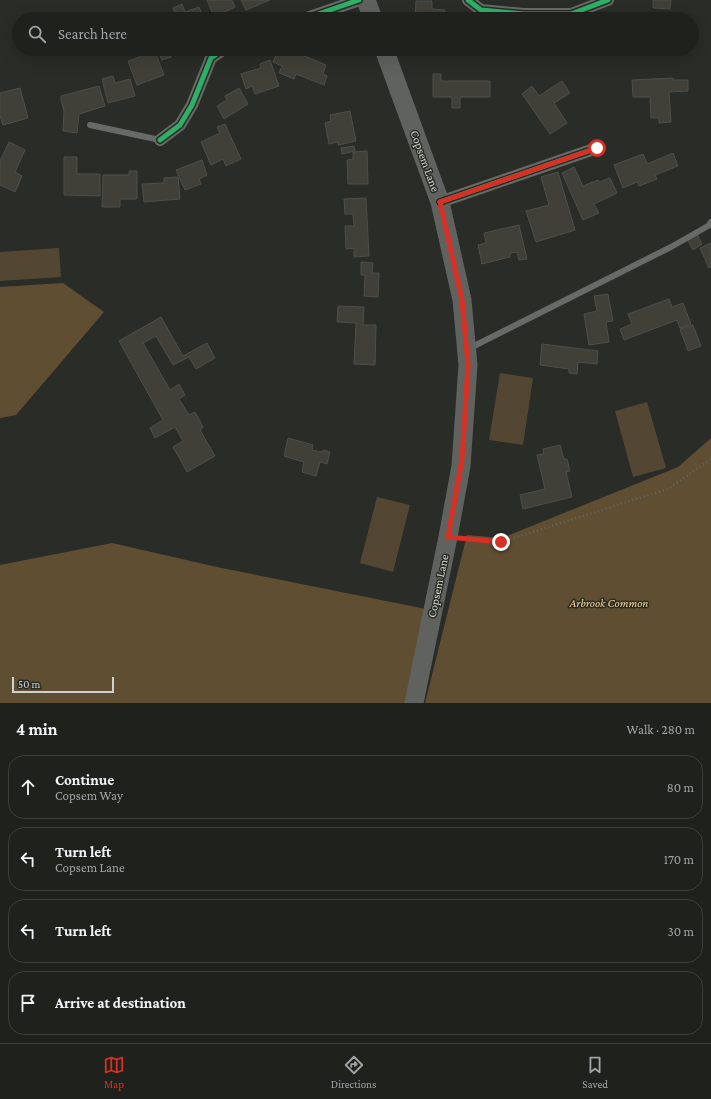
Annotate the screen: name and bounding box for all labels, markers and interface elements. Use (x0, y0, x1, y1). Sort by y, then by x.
search box (12, 12, 699, 56)
icon: search (26, 23, 48, 45)
text: Search here (58, 26, 127, 42)
street label: Copsem Lane (407, 128, 443, 194)
route start (588, 139, 606, 157)
route end (492, 533, 510, 551)
street label: Copsem Lane (424, 553, 452, 619)
park label: Arbrook Common (569, 596, 648, 610)
scale bar (12, 675, 114, 694)
text: 50 m (18, 678, 40, 690)
text: 4 min (16, 720, 58, 739)
text: Walk · 280 m (627, 722, 695, 737)
text: Continue (55, 772, 114, 788)
icon: ahead (17, 776, 39, 798)
text: 80 m (667, 780, 694, 795)
text: Copsem Way (55, 788, 123, 803)
text: Turn left (55, 844, 111, 860)
icon: left (17, 848, 39, 870)
text: 170 m (664, 852, 694, 867)
text: Copsem Lane (55, 860, 125, 875)
icon: left (17, 920, 39, 942)
text: Turn left (55, 923, 111, 939)
text: 30 m (668, 924, 694, 939)
icon: arrive (17, 992, 39, 1014)
text: Arrive at destination (55, 995, 186, 1011)
tab: Map (103, 1054, 125, 1090)
tab: Directions (331, 1054, 376, 1090)
tab: Saved (582, 1054, 608, 1090)

